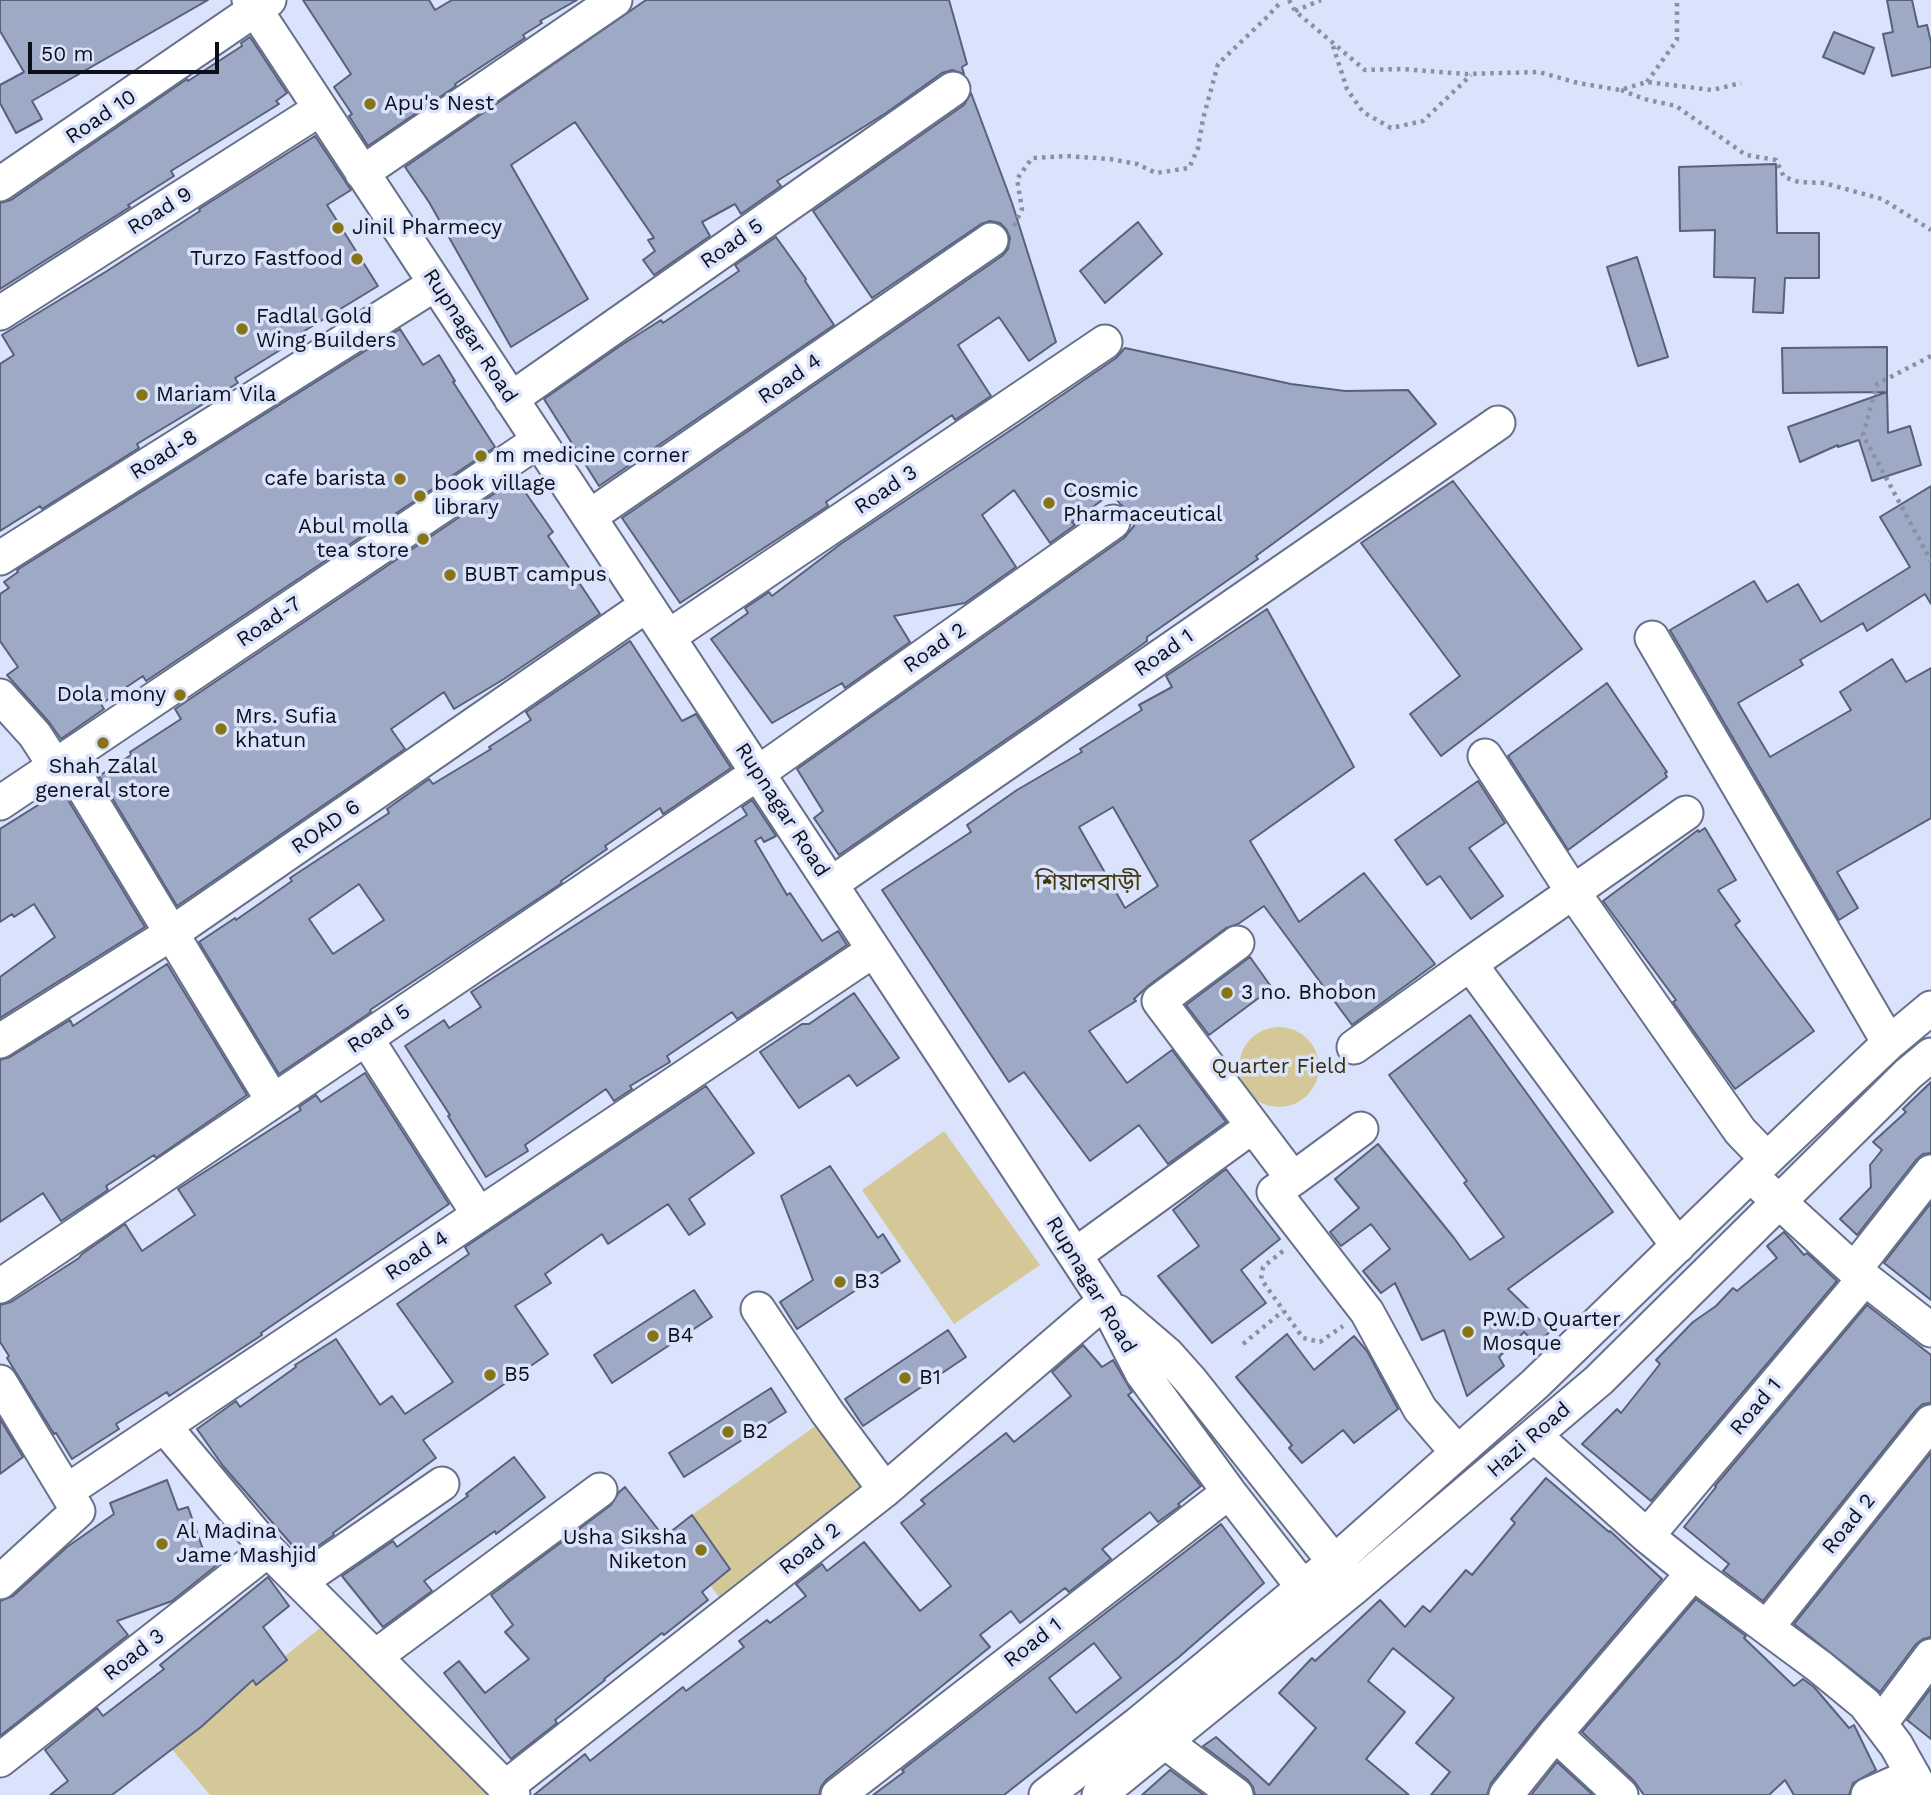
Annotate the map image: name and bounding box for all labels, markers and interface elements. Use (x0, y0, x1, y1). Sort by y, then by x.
scale bar (32, 28, 222, 72)
text: 50 m (41, 41, 93, 66)
street label: Road 10 (61, 84, 141, 150)
place label: Apu's Nest (384, 91, 494, 117)
marker: Apu's Nest (362, 96, 378, 112)
street label: Road 9 (123, 181, 197, 241)
street label: Road 5 (696, 213, 768, 275)
place label: Jinil Pharmecy (352, 215, 502, 241)
marker: Jinil Pharmecy (330, 220, 346, 236)
place label: Turzo Fastfood (190, 246, 343, 272)
marker: Turzo Fastfood (349, 251, 365, 267)
street label: Rupnagar Road (417, 264, 523, 408)
place label: Fadlal Gold Wing Builders (256, 304, 396, 354)
marker: Fadlal Gold Wing Builders (234, 321, 250, 337)
street label: Road 4 (754, 348, 826, 410)
place label: Mariam Vila (156, 382, 276, 408)
marker: Mariam Vila (134, 387, 150, 403)
street label: Road-8 (126, 424, 202, 486)
place label: m medicine corner (495, 443, 689, 469)
marker: m medicine corner (473, 448, 489, 464)
street label: Road 3 (850, 460, 922, 520)
place label: cafe barista (264, 466, 386, 492)
marker: cafe barista (392, 471, 408, 487)
place label: book village library (434, 471, 556, 521)
place label: Cosmic Pharmaceutical (1063, 478, 1222, 528)
marker: book village library (412, 488, 428, 504)
marker: Cosmic Pharmaceutical (1041, 495, 1057, 511)
place label: Abul molla tea store (298, 514, 409, 564)
marker: Abul molla tea store (415, 531, 431, 547)
place label: BUBT campus (464, 562, 607, 588)
marker: BUBT campus (442, 567, 458, 583)
street label: Road-7 (232, 591, 306, 653)
street label: Road 2 (899, 617, 971, 679)
street label: Road 1 (1129, 624, 1199, 682)
place label: Dola mony (57, 682, 166, 708)
marker: Dola mony (172, 687, 188, 703)
place label: Mrs. Sufia khatun (235, 704, 337, 754)
marker: Mrs. Sufia khatun (213, 721, 229, 737)
marker: Shah Zalal general store (95, 735, 111, 751)
street label: Rupnagar Road (729, 738, 835, 882)
place label: Shah Zalal general store (36, 754, 170, 804)
street label: ROAD 6 (287, 794, 365, 860)
district label: শিয়ালবাড়ী (1035, 869, 1141, 897)
place label: 3 no. Bhobon (1241, 980, 1376, 1006)
marker: 3 no. Bhobon (1219, 985, 1235, 1001)
street label: Road 5 (343, 999, 415, 1059)
park label: Quarter Field (1211, 1054, 1347, 1080)
street label: Rupnagar Road (1040, 1212, 1142, 1358)
street label: Road 4 (380, 1226, 454, 1286)
place label: B3 (854, 1269, 880, 1295)
marker: B3 (832, 1274, 848, 1290)
place label: P.W.D Quarter Mosque (1482, 1307, 1621, 1357)
place label: B4 (667, 1323, 694, 1349)
marker: P.W.D Quarter Mosque (1460, 1324, 1476, 1340)
marker: B4 (645, 1328, 661, 1344)
place label: B5 (504, 1362, 530, 1388)
place label: B1 (919, 1365, 941, 1391)
marker: B5 (482, 1367, 498, 1383)
marker: B1 (897, 1370, 913, 1386)
street label: Road 1 (1725, 1373, 1787, 1441)
street label: Hazi Road (1482, 1397, 1576, 1483)
place label: B2 (742, 1419, 768, 1445)
marker: B2 (720, 1424, 736, 1440)
street label: Road 2 (1817, 1489, 1881, 1559)
street label: Road 2 (774, 1517, 846, 1581)
place label: Al Madina Jame Mashjid (176, 1519, 317, 1569)
place label: Usha Siksha Niketon (563, 1525, 687, 1575)
marker: Al Madina Jame Mashjid (154, 1536, 170, 1552)
marker: Usha Siksha Niketon (693, 1542, 709, 1558)
street label: Road 1 (999, 1613, 1067, 1673)
street label: Road 3 (98, 1623, 170, 1687)

